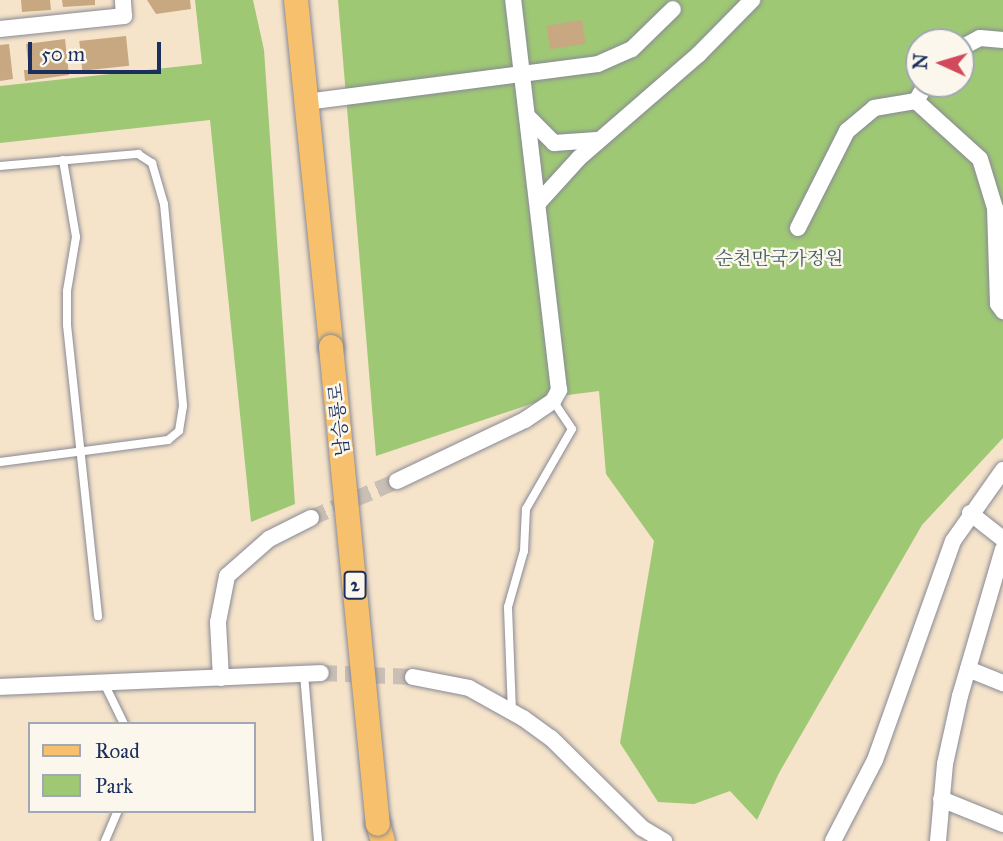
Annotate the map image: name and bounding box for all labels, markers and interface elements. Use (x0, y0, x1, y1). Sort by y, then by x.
scale bar (32, 28, 164, 72)
north arrow (905, 28, 975, 98)
text: 50 m (41, 41, 85, 67)
text: N (909, 53, 933, 70)
park label: 순천만국가정원 (715, 248, 843, 270)
street label: 남승룡로 (324, 382, 354, 458)
road number: 2 (343, 570, 367, 600)
legend (28, 722, 256, 813)
text: Road (95, 738, 140, 764)
text: Park (95, 773, 133, 799)

